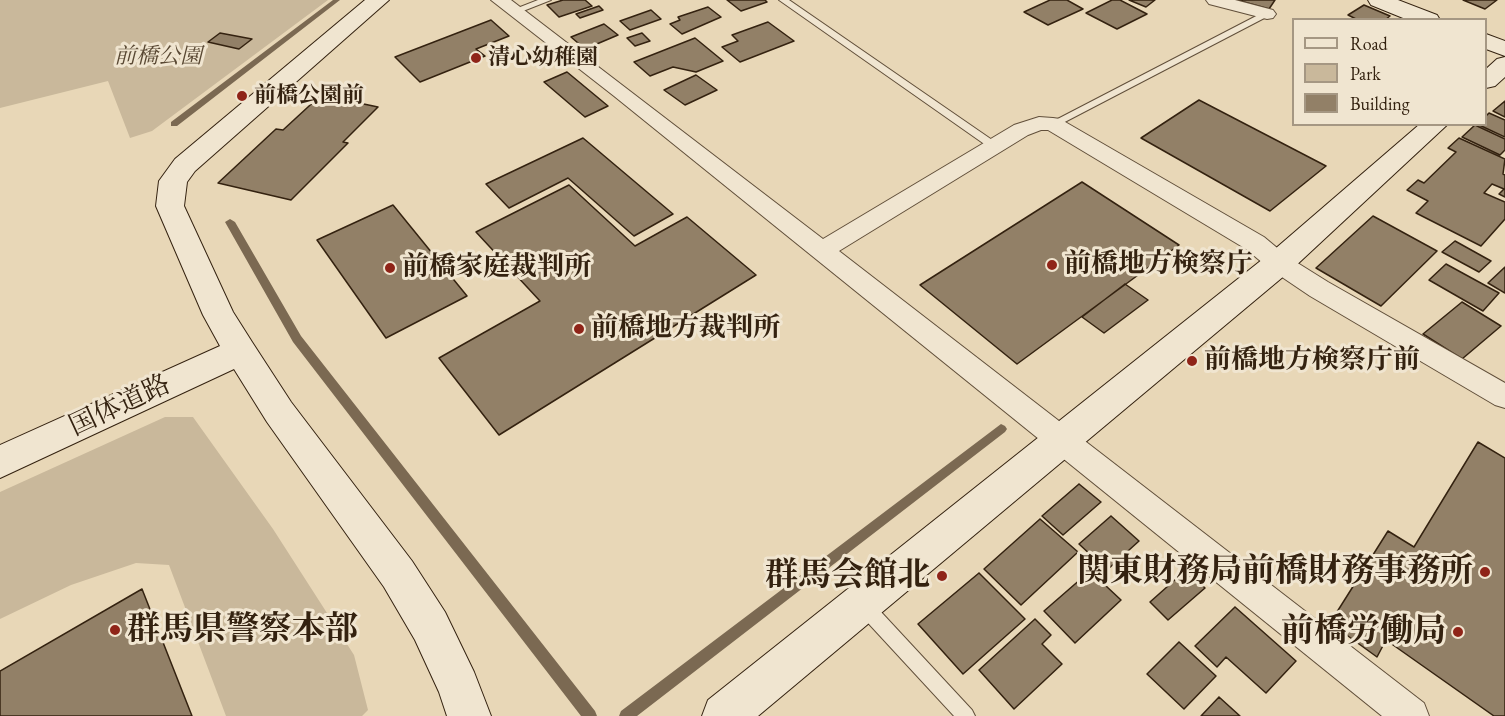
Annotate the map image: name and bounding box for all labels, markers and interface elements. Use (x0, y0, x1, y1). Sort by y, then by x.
legend (1292, 18, 1487, 126)
text: Road (1350, 32, 1388, 55)
park label: 前橋公園 (114, 44, 202, 70)
place label: 清心幼稚園 (488, 45, 598, 71)
marker: 清心幼稚園 (469, 51, 483, 65)
text: Park (1350, 62, 1381, 85)
place label: 前橋公園前 (254, 83, 364, 109)
marker: 前橋公園前 (235, 89, 249, 103)
text: Building (1350, 92, 1410, 115)
place label: 前橋地方検察庁 (1064, 249, 1253, 281)
place label: 前橋家庭裁判所 (402, 252, 591, 284)
marker: 前橋地方検察庁 (1045, 258, 1059, 272)
marker: 前橋家庭裁判所 (383, 261, 397, 275)
place label: 前橋地方裁判所 (591, 313, 780, 345)
marker: 前橋地方裁判所 (572, 322, 586, 336)
place label: 前橋地方検察庁前 (1204, 345, 1420, 377)
marker: 前橋地方検察庁前 (1185, 354, 1199, 368)
street label: 国体道路 (64, 368, 176, 444)
place label: 関東財務局前橋財務事務所 (1077, 552, 1473, 592)
place label: 群馬会館北 (765, 556, 930, 596)
marker: 関東財務局前橋財務事務所 (1478, 565, 1492, 579)
marker: 群馬会館北 (935, 569, 949, 583)
place label: 群馬県警察本部 (127, 610, 358, 650)
place label: 前橋労働局 (1281, 612, 1446, 652)
marker: 群馬県警察本部 (108, 623, 122, 637)
marker: 前橋労働局 (1451, 625, 1465, 639)

